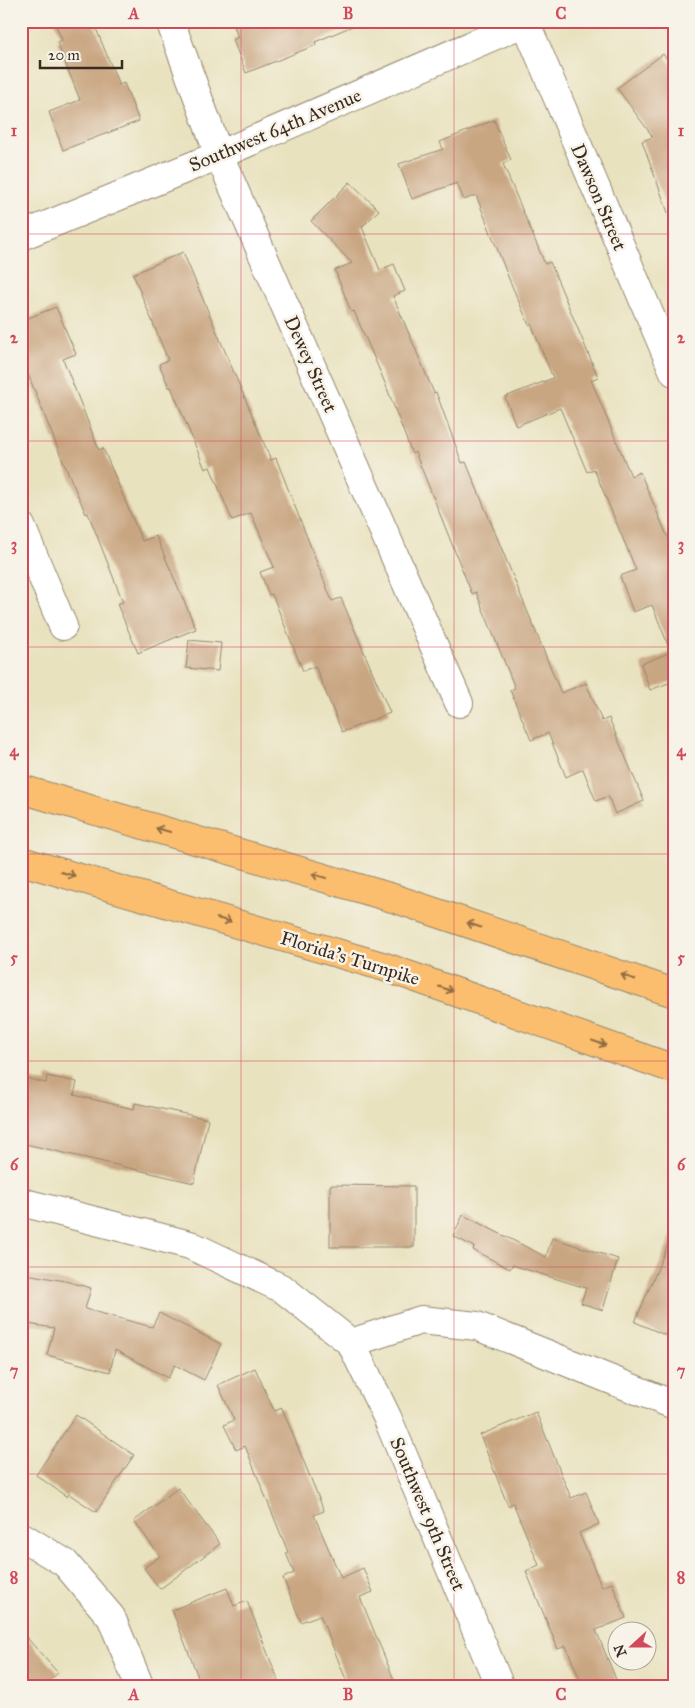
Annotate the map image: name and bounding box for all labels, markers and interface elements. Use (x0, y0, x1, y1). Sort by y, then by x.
text: A (128, 4, 140, 23)
text: B (343, 4, 353, 23)
text: C (556, 4, 567, 23)
scale bar (40, 38, 122, 70)
text: 20 m (48, 46, 80, 64)
street label: Southwest 64th Avenue (186, 83, 365, 177)
text: 1 (11, 121, 18, 140)
text: 1 (678, 121, 685, 140)
street label: Dawson Street (566, 140, 632, 254)
street label: Dewey Street (280, 312, 343, 416)
text: 2 (10, 328, 19, 347)
text: 2 (677, 328, 686, 347)
text: 3 (11, 535, 17, 555)
text: 3 (678, 535, 684, 555)
text: 4 (10, 741, 20, 761)
text: 4 (677, 741, 687, 761)
one-way arrow (155, 825, 171, 835)
one-way arrow (60, 870, 76, 880)
one-way arrow (311, 871, 327, 881)
one-way arrow (216, 916, 232, 926)
one-way arrow (466, 920, 482, 930)
street label: Florida's Turnpike (278, 926, 422, 990)
text: 5 (10, 948, 18, 967)
text: 5 (677, 948, 685, 967)
one-way arrow (620, 972, 636, 982)
one-way arrow (438, 985, 453, 994)
one-way arrow (591, 1039, 607, 1048)
text: 6 (10, 1155, 19, 1174)
text: 6 (677, 1155, 686, 1174)
text: 7 (10, 1361, 19, 1380)
text: 7 (677, 1361, 686, 1380)
street label: Southwest 9th Street (385, 1434, 471, 1594)
text: 8 (10, 1568, 18, 1587)
text: 8 (677, 1568, 685, 1587)
north arrow (608, 1620, 658, 1670)
text: N (610, 1642, 630, 1659)
text: A (128, 1685, 140, 1704)
text: B (343, 1685, 353, 1704)
text: C (556, 1685, 567, 1704)

